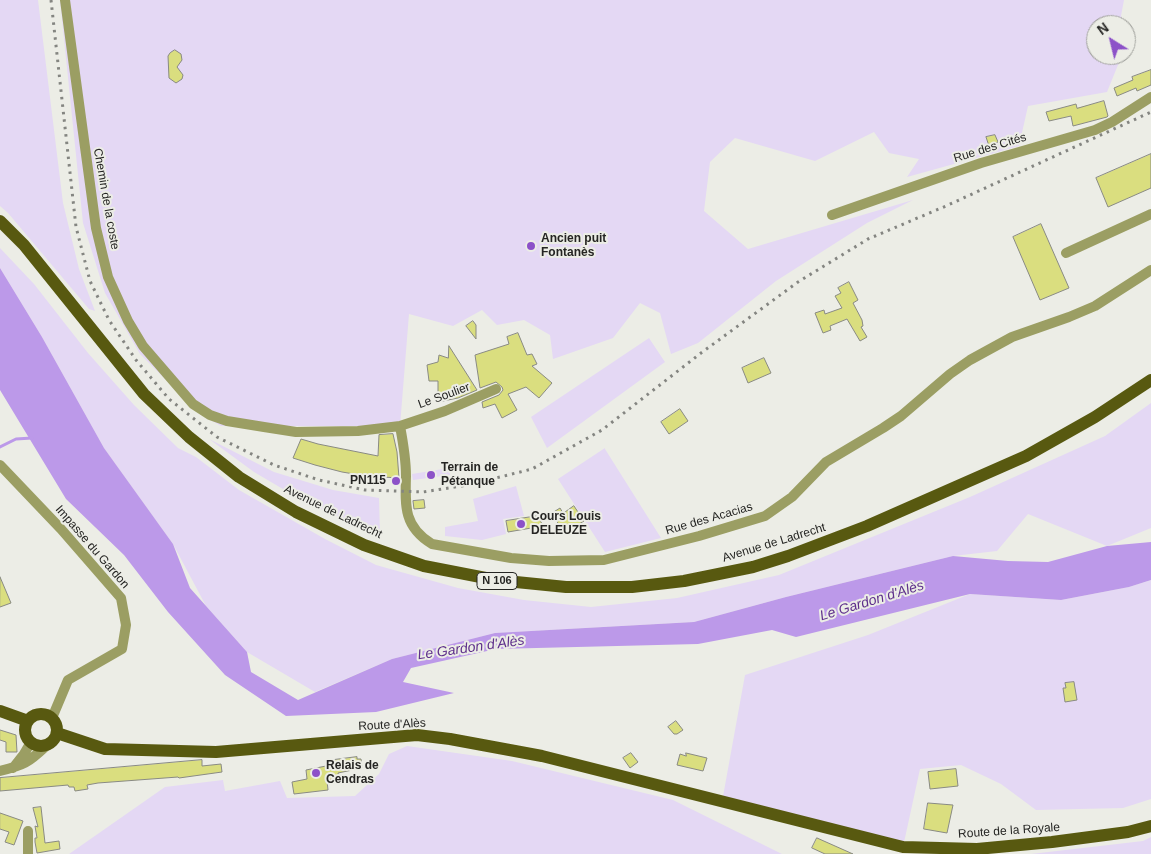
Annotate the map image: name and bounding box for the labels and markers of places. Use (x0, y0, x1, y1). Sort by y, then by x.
place label: Ancien puit Fontanès (541, 232, 606, 260)
marker: Ancien puit Fontanès (525, 240, 537, 252)
place label: Terrain de Pétanque (441, 461, 498, 489)
marker: Terrain de Pétanque (425, 469, 437, 481)
place label: PN115 (350, 474, 386, 488)
marker: PN115 (390, 475, 402, 487)
place label: Cours Louis DELEUZE (531, 510, 601, 538)
marker: Cours Louis DELEUZE (515, 518, 527, 530)
place label: Relais de Cendras (326, 759, 379, 787)
marker: Relais de Cendras (310, 767, 322, 779)

